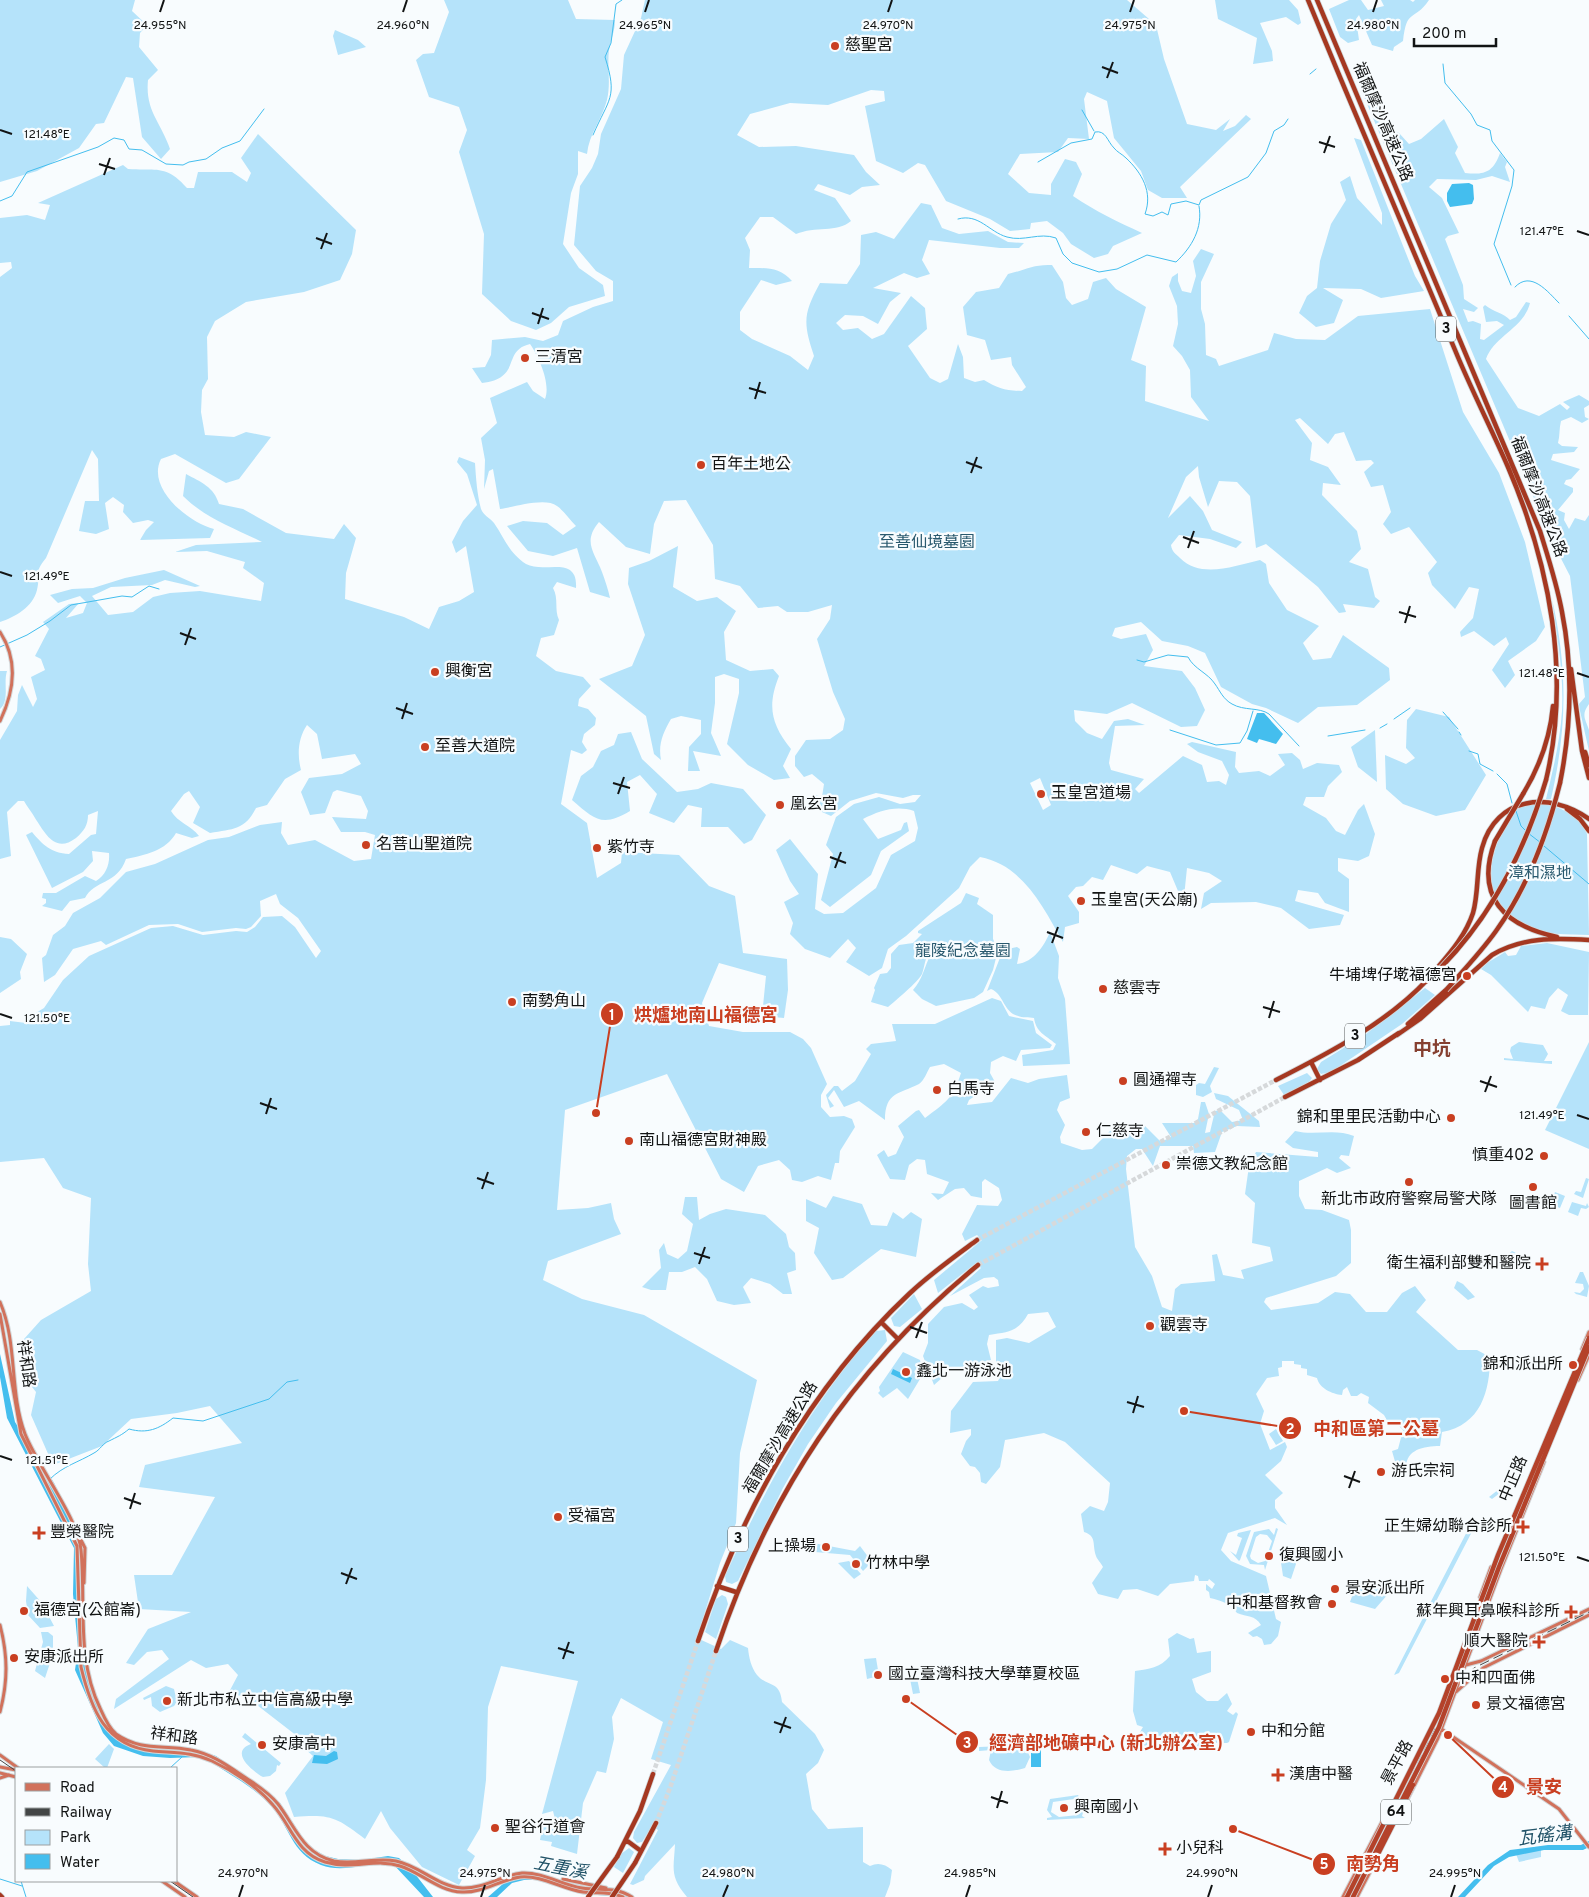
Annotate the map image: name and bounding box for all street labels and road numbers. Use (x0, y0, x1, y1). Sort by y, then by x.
street label: 福爾摩沙高速公路 (1348, 59, 1416, 185)
road number: 3 (1436, 316, 1456, 342)
street label: 福爾摩沙高速公路 (1506, 434, 1570, 560)
road number: 3 (1345, 1024, 1365, 1048)
street label: 祥和路 (12, 1339, 38, 1389)
street label: 福爾摩沙高速公路 (739, 1378, 823, 1498)
street label: 中正路 (1495, 1453, 1533, 1505)
road number: 3 (728, 1526, 748, 1552)
street label: 祥和路 (149, 1724, 199, 1750)
street label: 景平路 (1378, 1737, 1418, 1789)
road number: 64 (1381, 1800, 1411, 1824)

